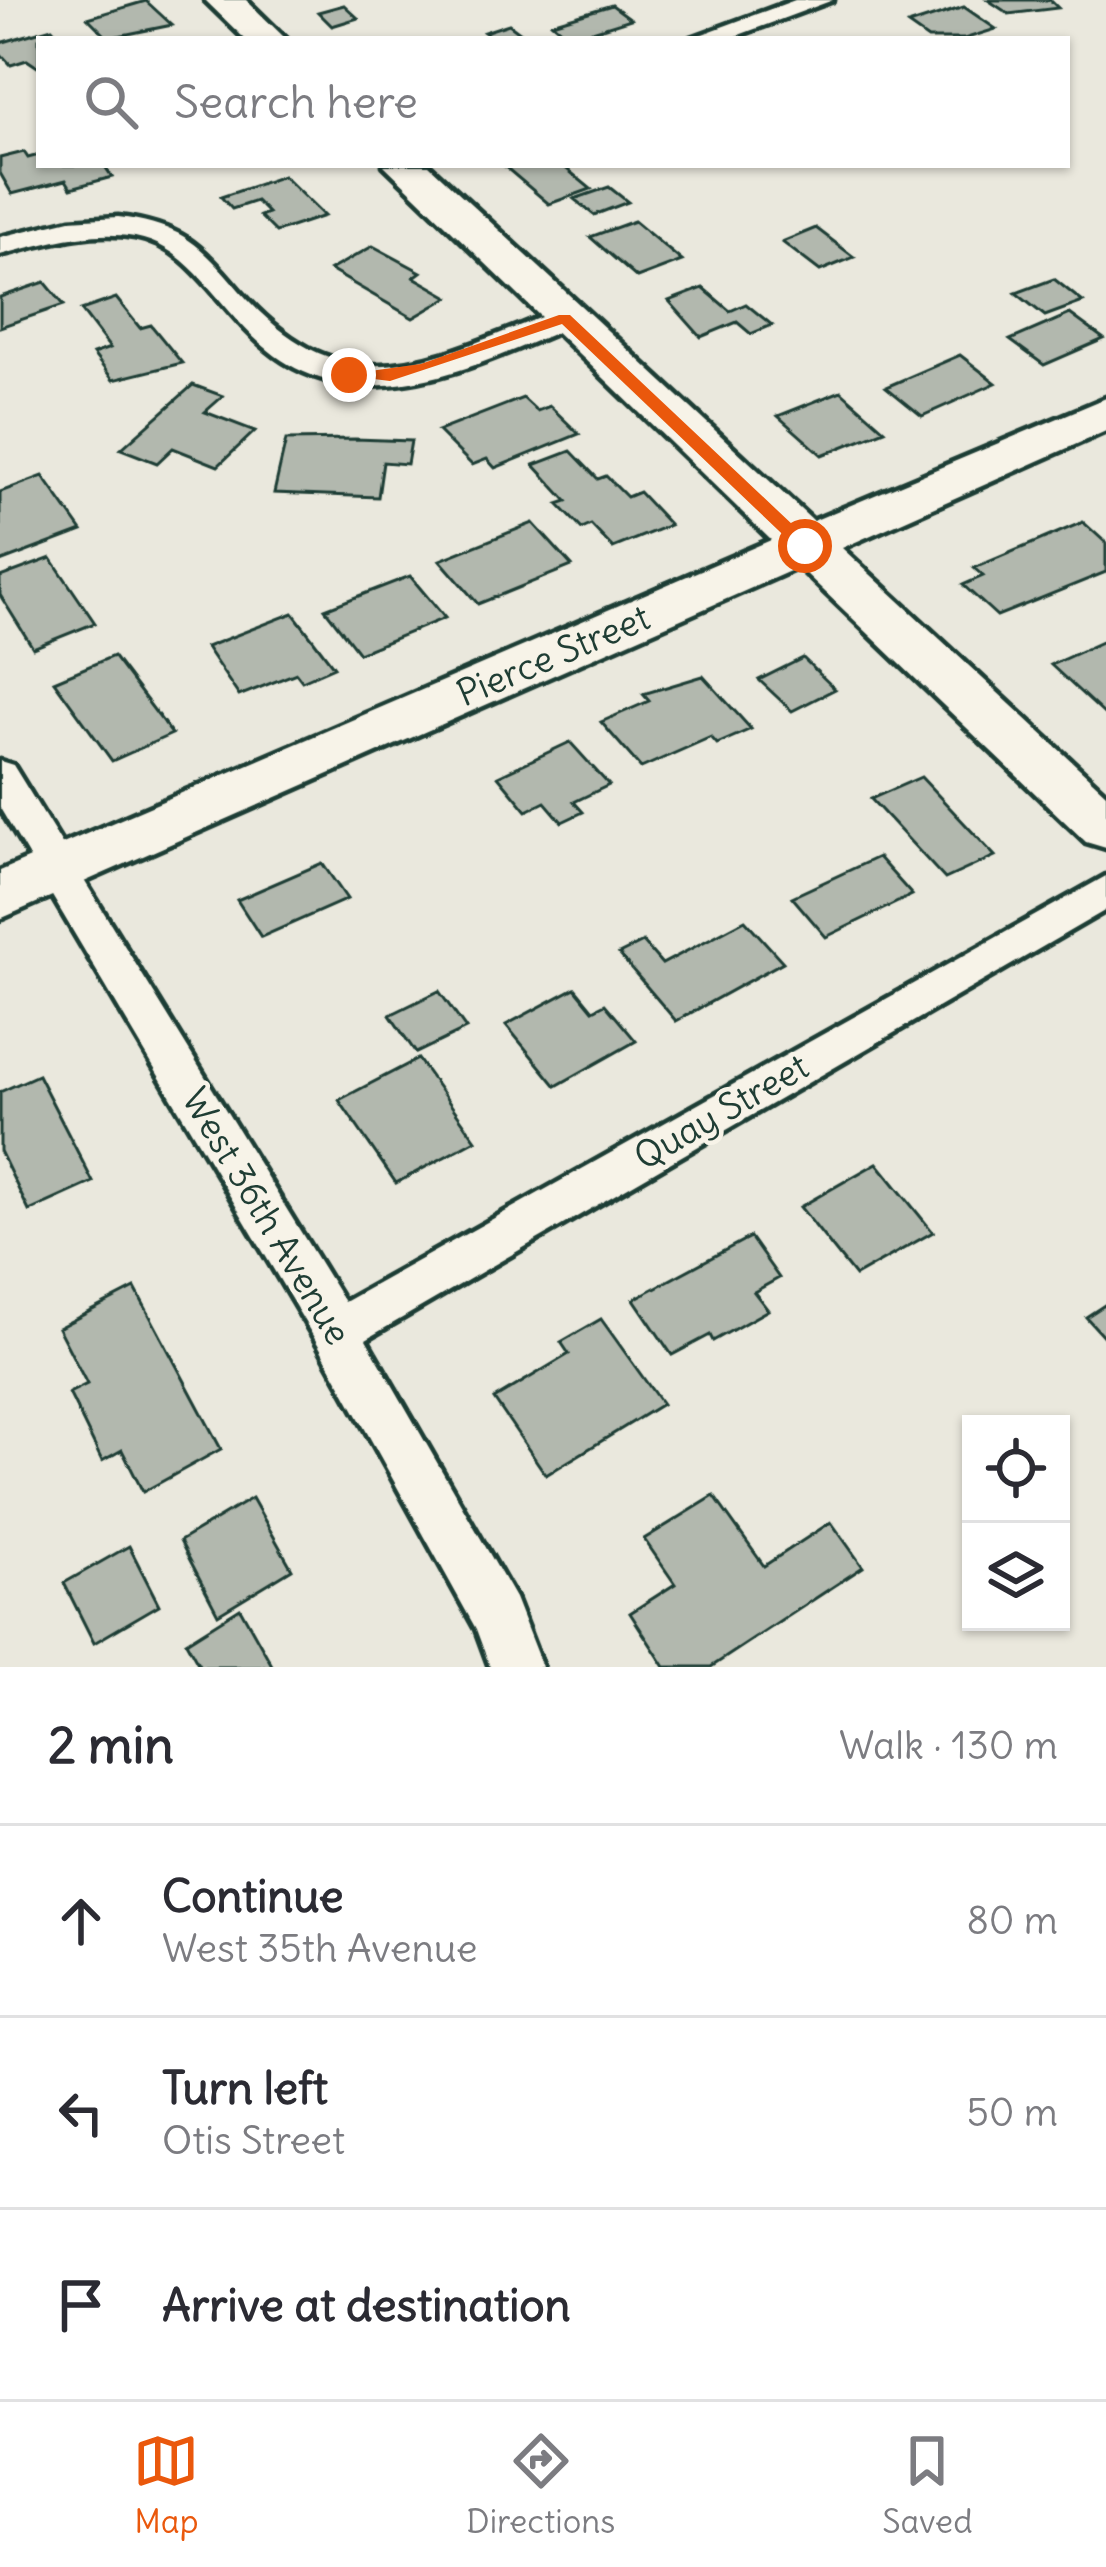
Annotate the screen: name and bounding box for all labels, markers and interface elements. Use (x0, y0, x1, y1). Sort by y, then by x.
search box (36, 36, 1070, 168)
icon: search (78, 69, 144, 135)
text: Search here (174, 74, 418, 130)
route end (322, 348, 376, 402)
route start (778, 519, 832, 573)
street label: Pierce Street (450, 595, 656, 716)
street label: Quay Street (626, 1044, 816, 1179)
street label: West 36th Avenue (172, 1080, 361, 1353)
map controls (962, 1415, 1070, 1631)
button: locate (962, 1415, 1070, 1523)
button: layers (962, 1523, 1070, 1631)
text: 2 min (48, 1713, 174, 1777)
text: Walk · 130 m (839, 1721, 1058, 1770)
text: Continue (162, 1868, 344, 1924)
icon: ahead (48, 1888, 114, 1954)
text: 80 m (966, 1896, 1058, 1945)
text: West 35th Avenue (162, 1924, 477, 1973)
text: Turn left (162, 2060, 328, 2116)
icon: left (48, 2080, 114, 2146)
text: 50 m (966, 2088, 1058, 2137)
text: Otis Street (162, 2116, 345, 2165)
icon: arrive (48, 2272, 114, 2338)
text: Arrive at destination (162, 2277, 571, 2333)
tab: Map (133, 2428, 199, 2542)
tab: Directions (466, 2428, 615, 2542)
tab: Saved (882, 2428, 973, 2542)

